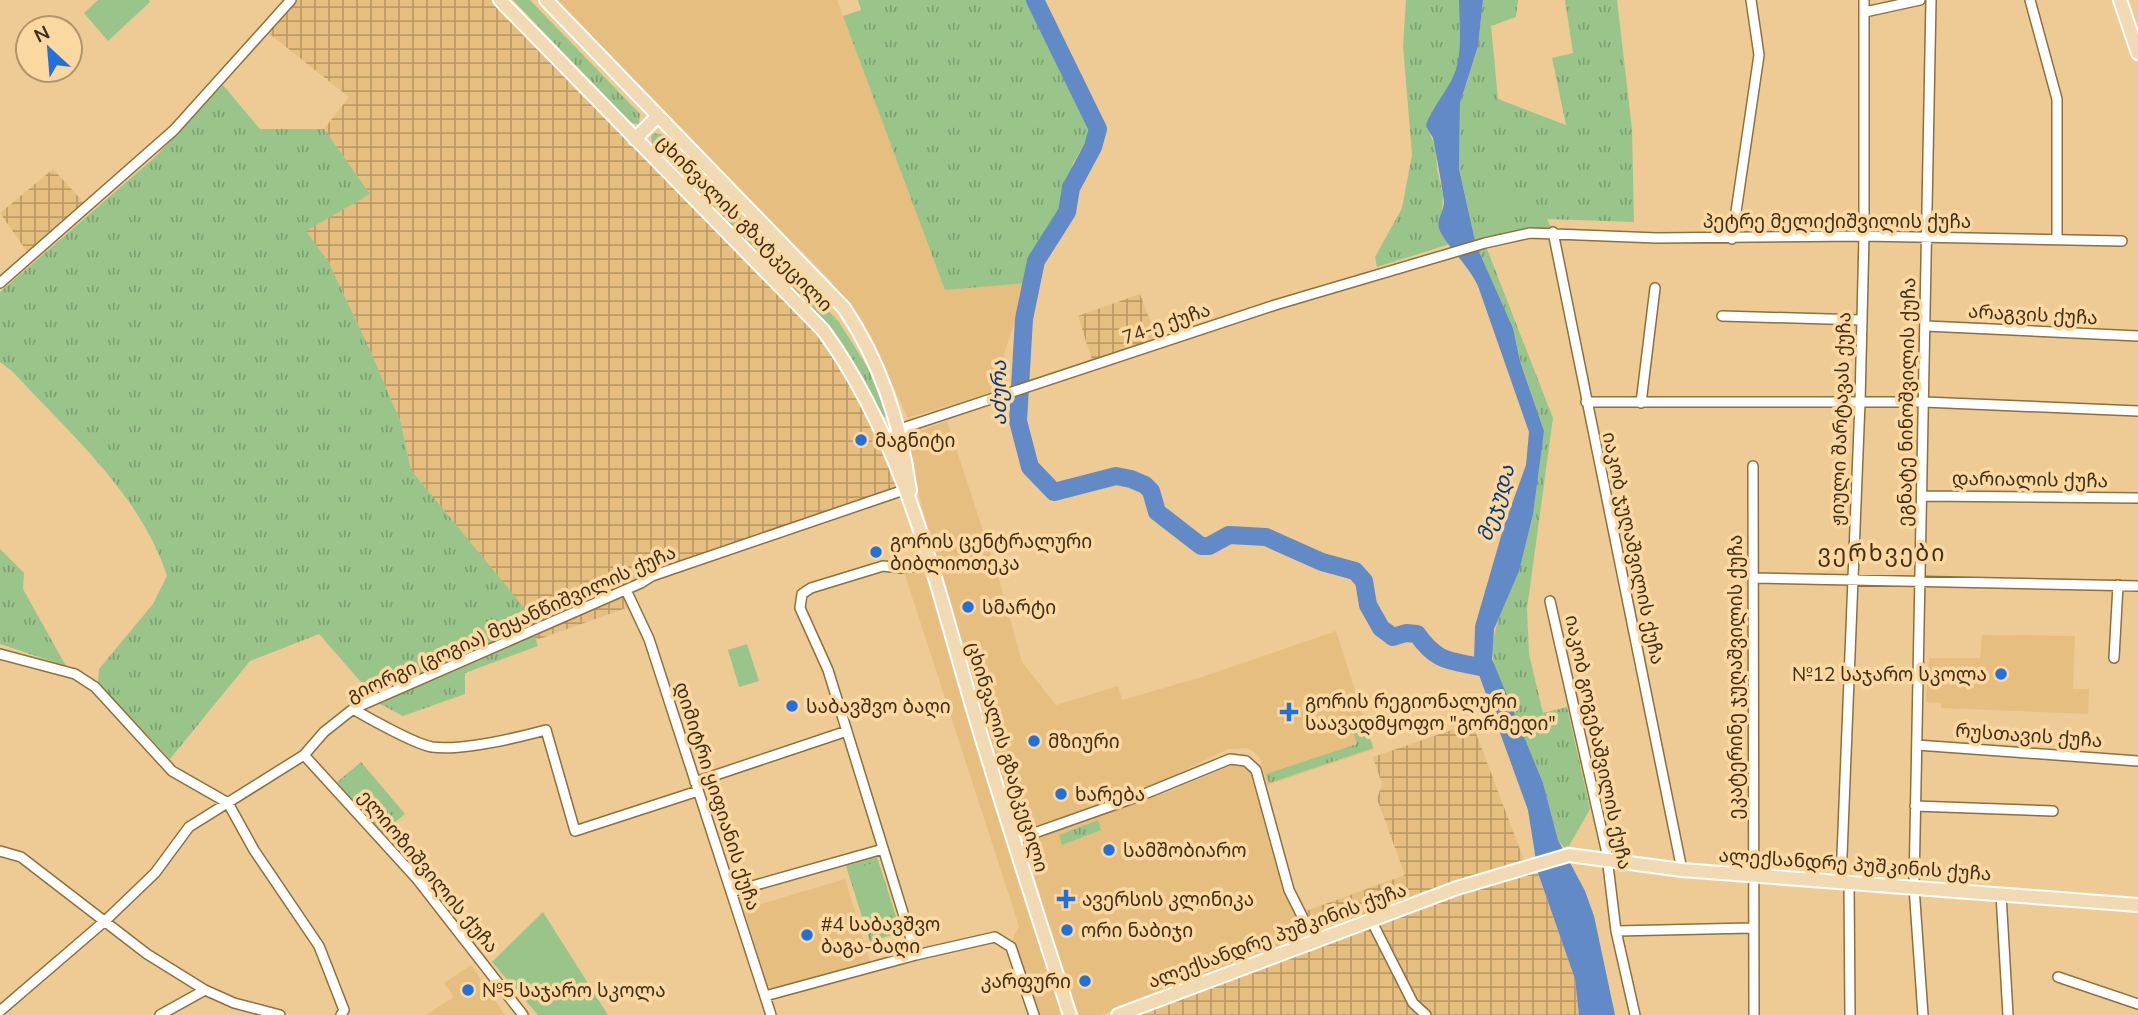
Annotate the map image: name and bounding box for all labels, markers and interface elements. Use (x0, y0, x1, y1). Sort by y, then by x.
north arrow (14, 14, 84, 84)
text: N (30, 20, 53, 48)
street label: ცხინვალის გზატკეცილი (651, 130, 838, 317)
street label: პეტრე მელიქიშვილის ქუჩა (1703, 209, 1971, 234)
street label: ეგნატე ნინოშვილის ქუჩა (1892, 277, 1921, 527)
street label: 74-ე ქუჩა (1119, 297, 1213, 349)
street label: არაგვის ქუჩა (1968, 299, 2098, 329)
street label: ჟიული შარტავას ქუჩა (1824, 312, 1857, 527)
water label: აძურა (985, 360, 1012, 426)
place label: მაგნიტი (875, 428, 955, 452)
street label: იაკობ ჯუღაშვილის ქუჩა (1597, 430, 1670, 667)
marker: მაგნიტი (853, 432, 869, 448)
water label: მეჯუდა (1470, 461, 1521, 545)
street label: დარიალის ქუჩა (1952, 466, 2108, 493)
place label: გორის ცენტრალური ბიბლიოთეკა (890, 529, 1092, 576)
street label: ეკატერინე ჯუღაშვილის ქუჩა (1723, 535, 1748, 819)
district label: ვერხვები (1817, 538, 1947, 567)
street label: გიორგი (გოგია) მეყანწიშვილის ქუჩა (343, 539, 680, 708)
marker: გორის ცენტრალური ბიბლიოთეკა (868, 544, 884, 560)
place label: სმარტი (982, 595, 1056, 619)
marker: სმარტი (960, 599, 976, 615)
street label: იაკობ გოგებაშვილის ქუჩა (1559, 612, 1638, 872)
street label: ცხინვალის გზატკეცილი (961, 639, 1054, 875)
place label: №12 საჯარო სკოლა (1792, 662, 1987, 687)
marker: №12 საჯარო სკოლა (1993, 666, 2009, 682)
street label: დიმიტრი ყიფიანის ქუჩა (669, 679, 766, 914)
place label: გორის რეგიონალური საავადმყოფო "გორმედი" (1305, 689, 1556, 736)
place label: საბავშვო ბაღი (806, 694, 951, 719)
marker: საბავშვო ბაღი (784, 698, 800, 714)
marker: გორის რეგიონალური საავადმყოფო "გორმედი" (1279, 702, 1299, 722)
street label: რუსთავის ქუჩა (1955, 718, 2103, 752)
place label: მზიური (1048, 729, 1120, 753)
marker: მზიური (1026, 733, 1042, 749)
place label: ხარება (1075, 782, 1145, 806)
street label: ელიოზიშვილის ქუჩა (353, 784, 504, 958)
marker: ხარება (1053, 786, 1069, 802)
place label: სამშობიარო (1123, 838, 1247, 862)
marker: სამშობიარო (1101, 842, 1117, 858)
street label: ალექსანდრე პუშკინის ქუჩა (1718, 842, 1992, 887)
street label: ალექსანდრე პუშკინის ქუჩა (1144, 877, 1410, 994)
place label: ავერსის კლინიკა (1082, 887, 1254, 912)
marker: ავერსის კლინიკა (1056, 889, 1076, 909)
place label: #4 საბავშვო ბაგა-ბაღი (821, 912, 940, 959)
place label: ორი ნაბიჯი (1081, 918, 1193, 942)
marker: ორი ნაბიჯი (1059, 922, 1075, 938)
marker: #4 საბავშვო ბაგა-ბაღი (799, 927, 815, 943)
place label: კარფური (981, 969, 1071, 993)
marker: კარფური (1077, 973, 1093, 989)
place label: №5 საჯარო სკოლა (482, 978, 666, 1003)
marker: №5 საჯარო სკოლა (460, 982, 476, 998)

